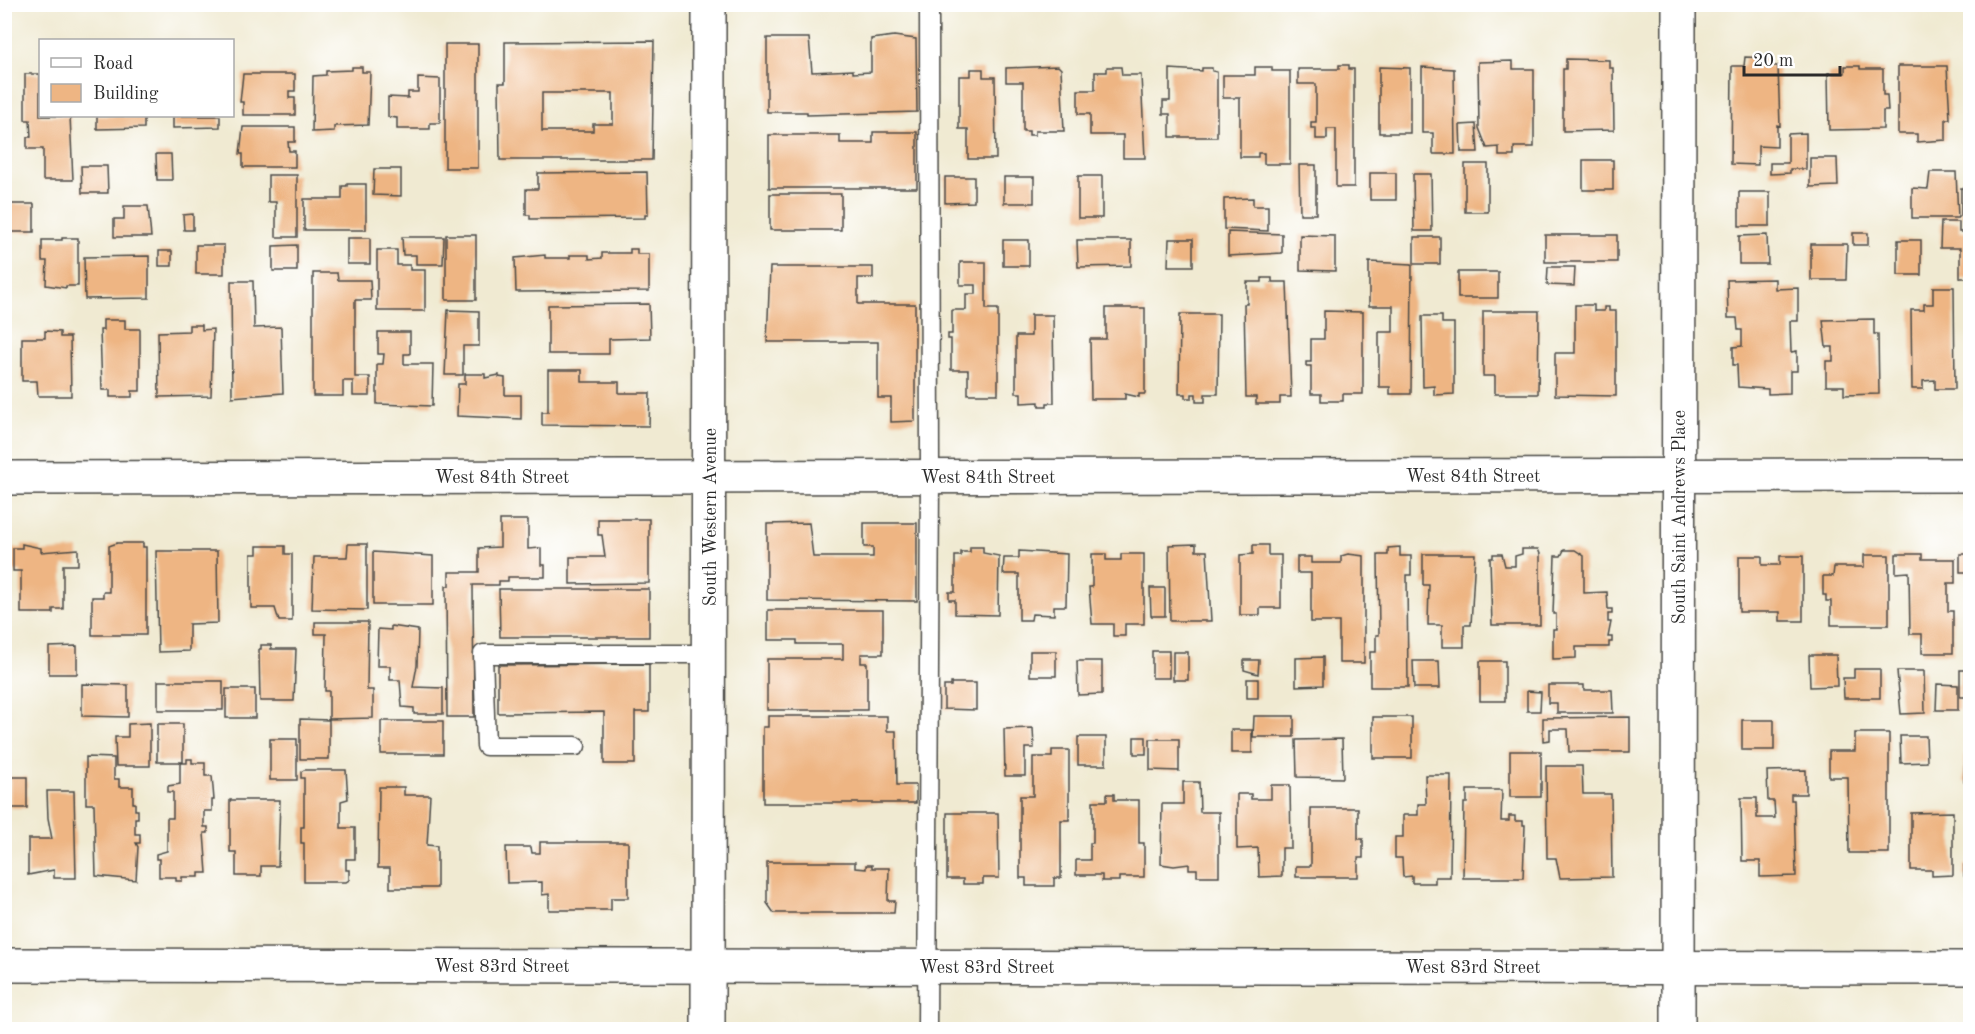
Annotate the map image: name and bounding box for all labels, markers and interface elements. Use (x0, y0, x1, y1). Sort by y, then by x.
legend (39, 39, 234, 117)
scale bar (1744, 39, 1840, 77)
text: 20 m (1753, 52, 1793, 70)
text: Road (93, 55, 133, 73)
text: Building (93, 85, 159, 103)
street label: South Saint Andrews Place (1671, 410, 1689, 624)
street label: South Western Avenue (702, 428, 720, 606)
street label: West 84th Street (1406, 468, 1540, 486)
street label: West 84th Street (435, 469, 569, 487)
street label: West 84th Street (921, 469, 1055, 487)
street label: West 83rd Street (434, 958, 570, 976)
street label: West 83rd Street (919, 959, 1055, 977)
street label: West 83rd Street (1405, 959, 1541, 977)

